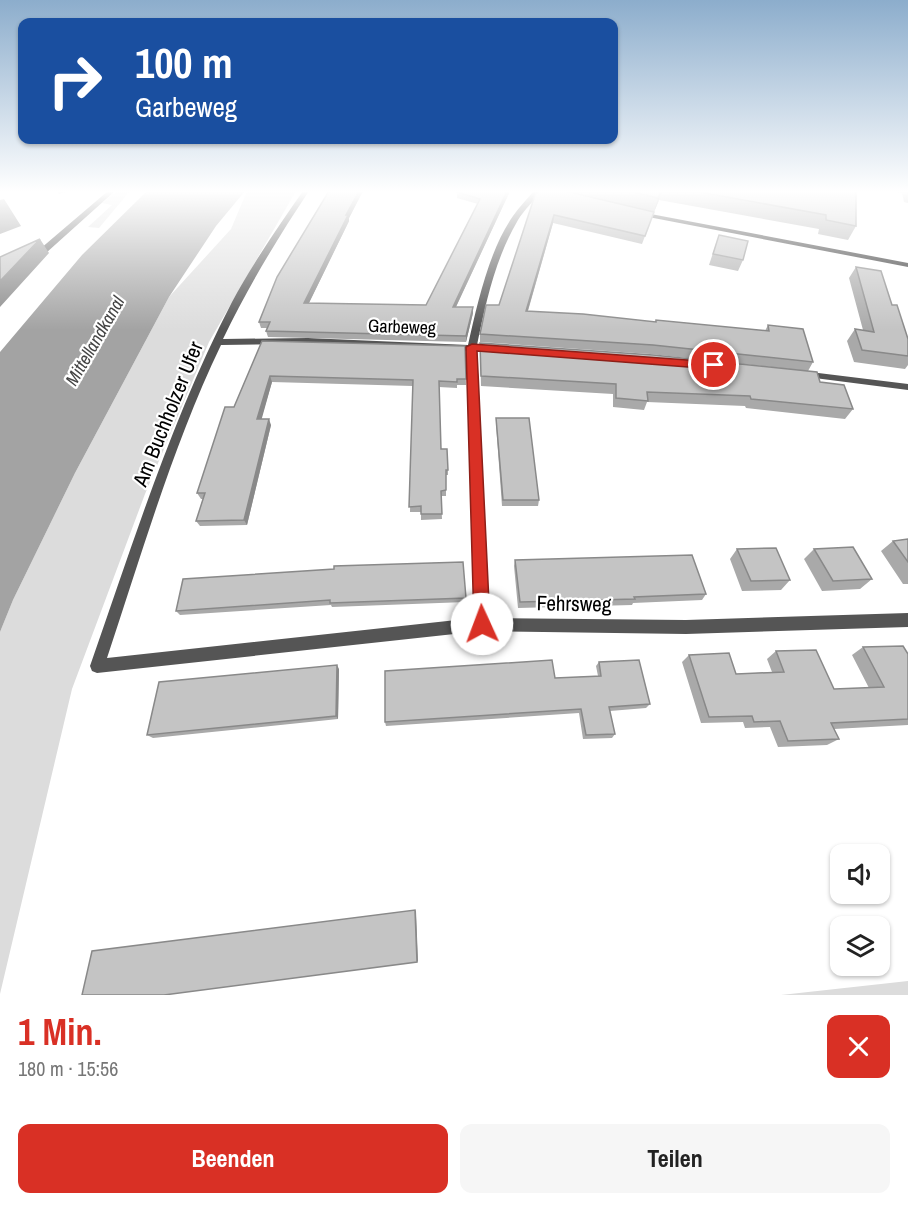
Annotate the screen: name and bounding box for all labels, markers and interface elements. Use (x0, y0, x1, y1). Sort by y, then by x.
text: 100 m (135, 35, 233, 91)
icon: right (36, 42, 114, 120)
text: Garbeweg (135, 89, 237, 125)
water label: Mittellandkanal (59, 291, 131, 390)
street label: Garbeweg (368, 313, 437, 340)
street label: Am Buchholzer Ufer (125, 337, 210, 492)
pin (688, 339, 739, 390)
icon: arrive (697, 348, 730, 381)
street label: Fehrsweg (536, 588, 612, 619)
position arrow (450, 592, 514, 656)
map controls (830, 844, 890, 976)
button: sound (830, 844, 890, 904)
button: layers (830, 916, 890, 976)
text: 1 Min. (18, 1008, 102, 1056)
button: close (827, 1015, 890, 1078)
text: 180 m · 15:56 (18, 1055, 118, 1082)
button: Beenden (18, 1124, 448, 1193)
button: Teilen (460, 1124, 890, 1193)

